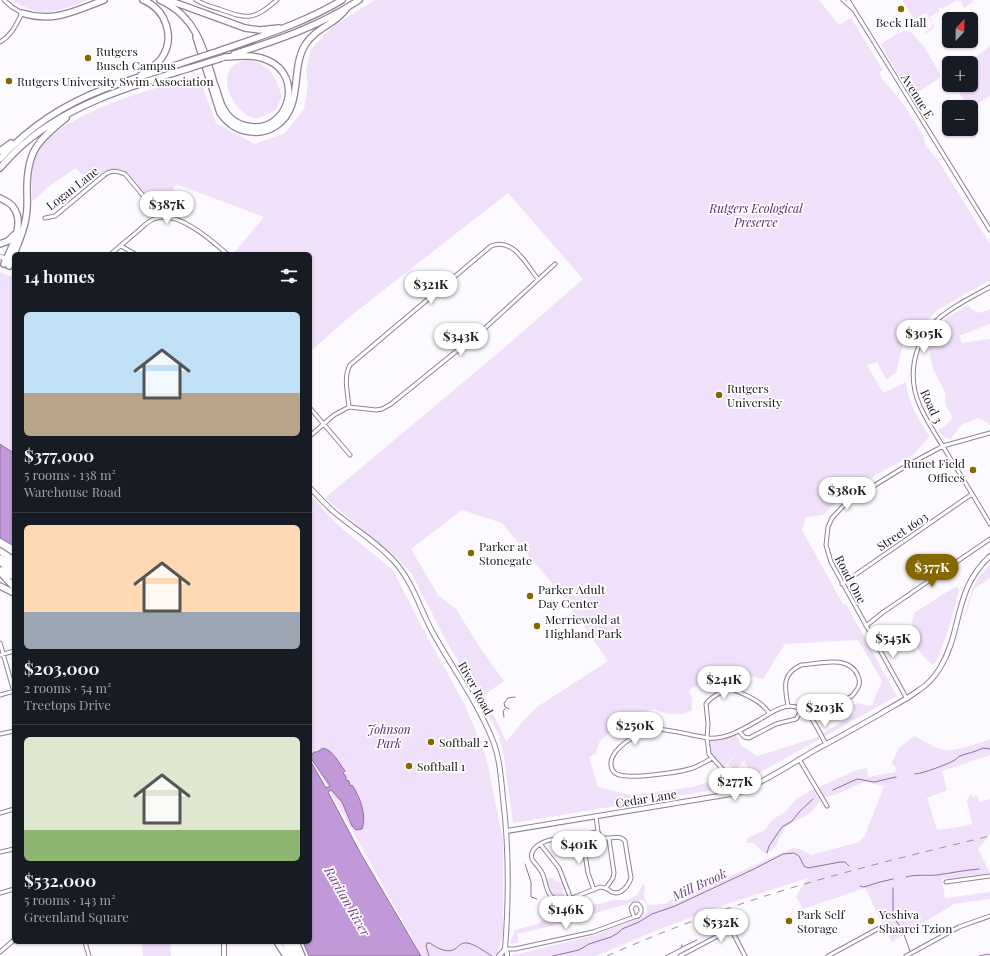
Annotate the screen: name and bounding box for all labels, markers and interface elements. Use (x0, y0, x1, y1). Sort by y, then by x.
marker: Beck Hall (896, 4, 906, 14)
north arrow (942, 12, 978, 48)
map controls (942, 12, 978, 136)
place label: Beck Hall (876, 14, 927, 30)
place label: Rutgers Busch Campus (96, 43, 176, 73)
marker: Rutgers Busch Campus (83, 53, 93, 63)
button: + (942, 56, 978, 92)
street label: Avenue E (897, 70, 938, 121)
place label: Rutgers University Swim Association (17, 73, 214, 89)
marker: Rutgers University Swim Association (4, 76, 14, 86)
button: − (942, 100, 978, 136)
street label: Logan Lane (43, 163, 101, 213)
pin: $387K (139, 191, 195, 225)
text: $387K (149, 195, 185, 212)
park label: Rutgers Ecological Preserve (708, 200, 803, 230)
text: 14 homes (24, 265, 95, 287)
icon: filters (278, 265, 300, 287)
pin: $321K (403, 271, 459, 305)
text: $321K (414, 275, 448, 292)
pin: $305K (896, 320, 952, 354)
pin: $343K (433, 323, 489, 357)
text: $305K (905, 324, 943, 341)
text: $343K (443, 327, 479, 344)
icon: home (126, 338, 198, 410)
place label: Rutgers University (727, 380, 782, 410)
street label: Road 3 (917, 386, 947, 426)
marker: Rutgers University (714, 390, 724, 400)
text: $377,000 (24, 444, 94, 466)
place label: Runet Field Offices (903, 455, 965, 485)
marker: Runet Field Offices (968, 465, 978, 475)
text: 5 rooms · 138 m² (24, 466, 116, 483)
pin: $380K (819, 477, 875, 511)
text: $380K (828, 481, 866, 498)
text: Warehouse Road (24, 483, 121, 500)
street label: Street 1603 (873, 508, 931, 554)
place label: Parker at Stonegate (479, 538, 532, 568)
marker: Parker at Stonegate (466, 548, 476, 558)
icon: home (126, 551, 198, 623)
street label: Road One (832, 552, 870, 606)
pin: $377K (904, 554, 960, 588)
text: $377K (915, 558, 949, 575)
place label: Parker Adult Day Center (538, 581, 606, 611)
marker: Parker Adult Day Center (525, 591, 535, 601)
place label: Merriewold at Highland Park (545, 611, 623, 641)
marker: Merriewold at Highland Park (532, 621, 542, 631)
pin: $545K (865, 625, 921, 659)
text: $545K (875, 629, 911, 646)
text: $203,000 (24, 657, 99, 679)
street label: River Road (455, 659, 497, 717)
pin: $241K (696, 666, 752, 700)
text: $241K (706, 670, 742, 687)
text: 2 rooms · 54 m² (24, 679, 112, 696)
pin: $203K (797, 694, 853, 728)
text: Treetops Drive (24, 696, 111, 713)
text: $203K (806, 698, 844, 715)
pin: $250K (607, 712, 663, 746)
text: $250K (616, 716, 654, 733)
park label: Johnson Park (367, 721, 411, 751)
place label: Softball 2 (439, 734, 489, 750)
marker: Softball 2 (426, 737, 436, 747)
place label: Softball 1 (417, 758, 466, 774)
marker: Softball 1 (404, 761, 414, 771)
icon: home (126, 763, 198, 835)
pin: $277K (707, 768, 763, 802)
text: $277K (717, 772, 753, 789)
street label: Cedar Lane (614, 785, 678, 811)
pin: $401K (551, 831, 607, 865)
text: $401K (561, 835, 597, 852)
water label: Raritan River (321, 862, 375, 939)
water label: Mill Brook (668, 864, 729, 904)
text: $532,000 (24, 869, 96, 891)
text: 5 rooms · 143 m² (24, 891, 116, 908)
pin: $146K (538, 896, 594, 930)
text: $146K (548, 900, 584, 917)
place label: Park Self Storage (797, 906, 845, 936)
place label: Yeshiva Shaarei Tzion (878, 906, 952, 936)
text: Greenland Square (24, 908, 129, 925)
pin: $532K (693, 909, 749, 943)
text: $532K (703, 913, 739, 930)
marker: Park Self Storage (784, 916, 794, 926)
marker: Yeshiva Shaarei Tzion (866, 916, 876, 926)

